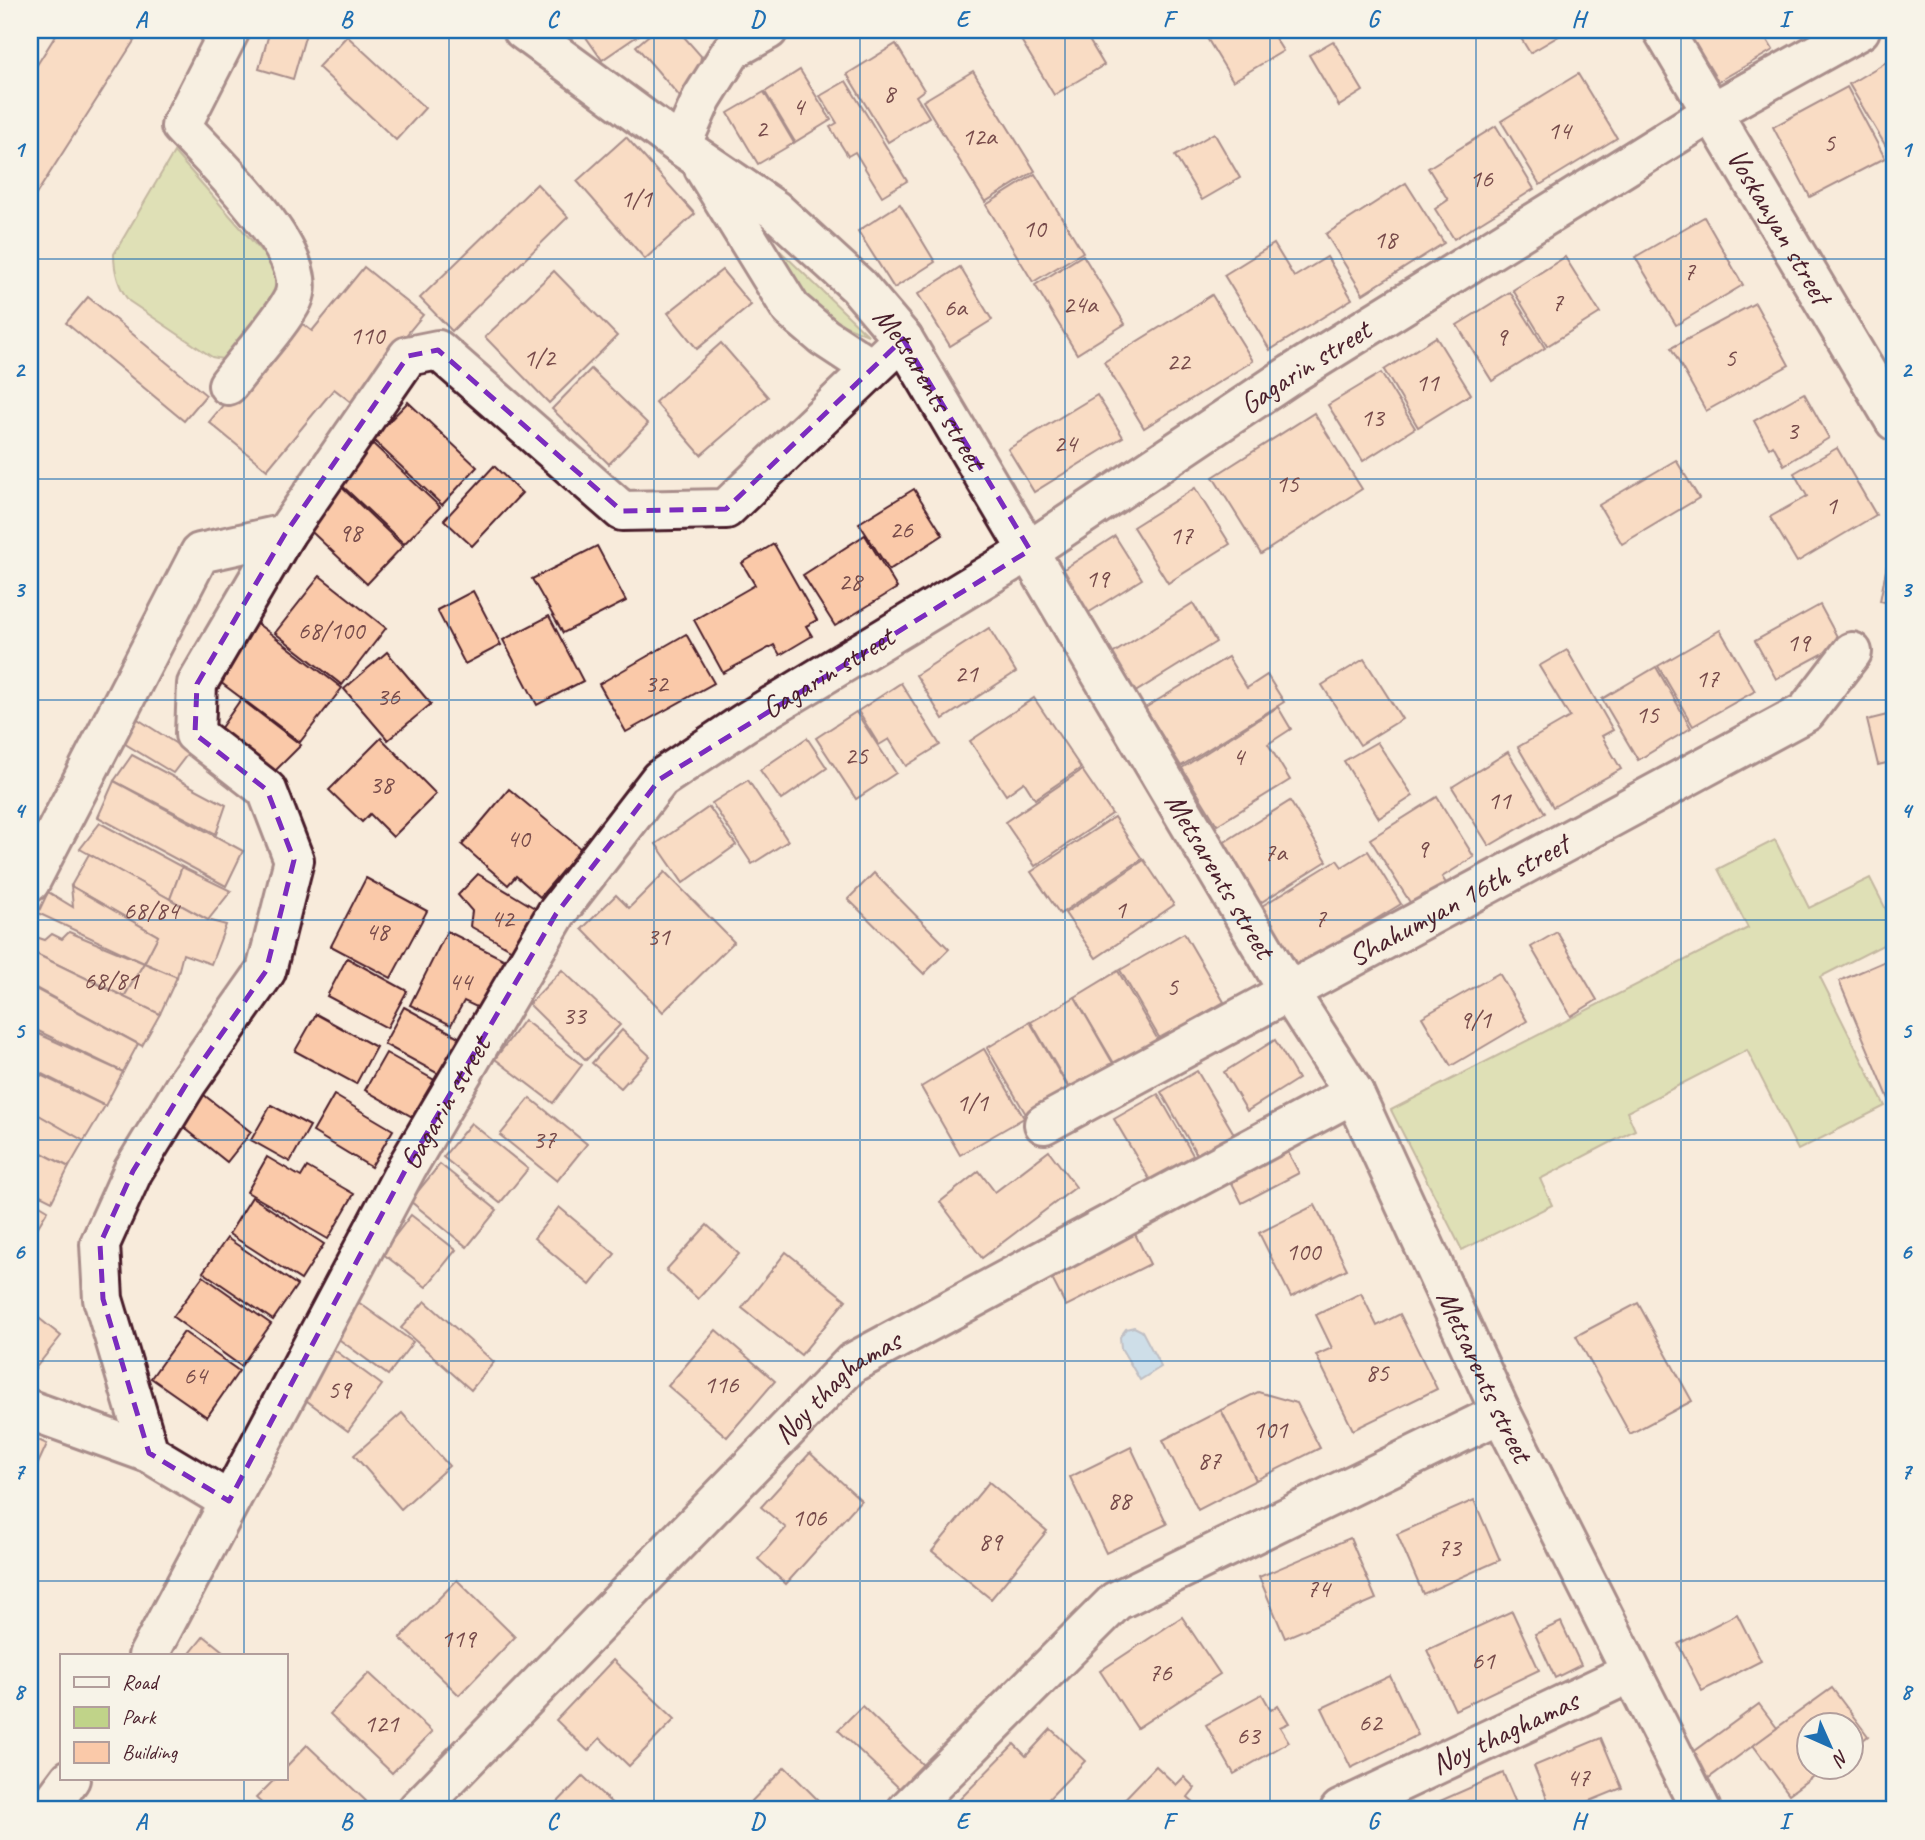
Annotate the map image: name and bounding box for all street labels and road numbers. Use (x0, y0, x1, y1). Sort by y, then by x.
street label: Voskanyan street (1718, 141, 1842, 314)
street label: Metsarents street (865, 299, 997, 480)
street label: Gagarin street (1232, 309, 1380, 423)
street label: Gagarin street (754, 616, 903, 727)
street label: Metsarents street (1157, 786, 1285, 968)
street label: Shahumyan 16th street (1341, 823, 1579, 975)
street label: Gagarin street (391, 1027, 500, 1176)
street label: Metsarents street (1428, 1284, 1543, 1471)
street label: Noy thaghamas (765, 1320, 910, 1452)
street label: Noy thaghamas (1425, 1680, 1587, 1783)

